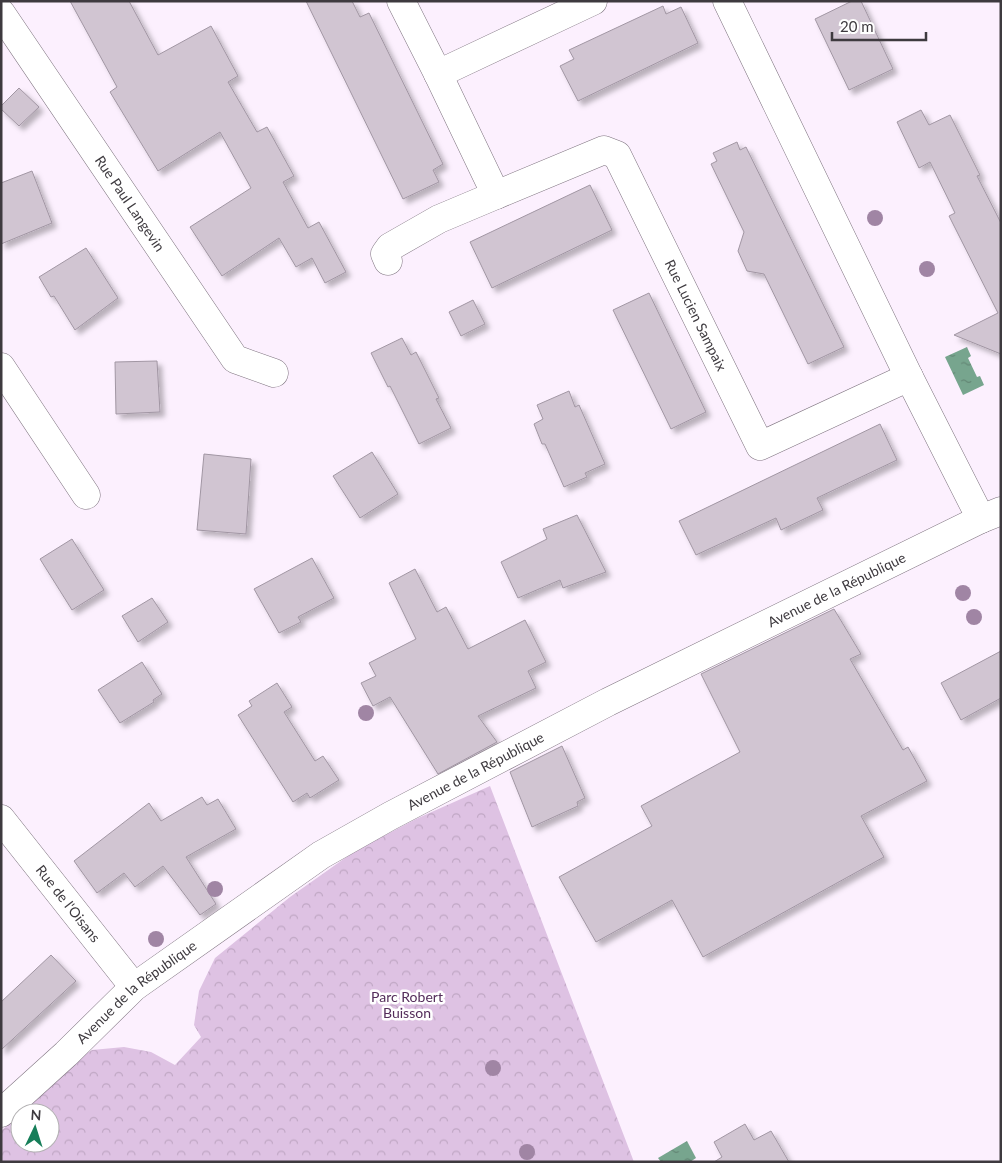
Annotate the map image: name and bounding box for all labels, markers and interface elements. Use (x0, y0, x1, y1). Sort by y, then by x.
scale bar (832, 10, 926, 42)
text: 20 m (840, 17, 874, 35)
street label: Rue Paul Langevin (92, 152, 169, 254)
street label: Rue Lucien Sampaix (662, 257, 731, 374)
street label: Avenue de la République (765, 548, 908, 630)
street label: Avenue de la République (404, 728, 547, 813)
street label: Rue de l'Oisans (33, 861, 104, 945)
street label: Avenue de la République (73, 937, 200, 1047)
park label: Parc Robert Buisson (371, 988, 443, 1021)
north arrow (10, 1103, 60, 1153)
text: N (30, 1106, 42, 1123)

